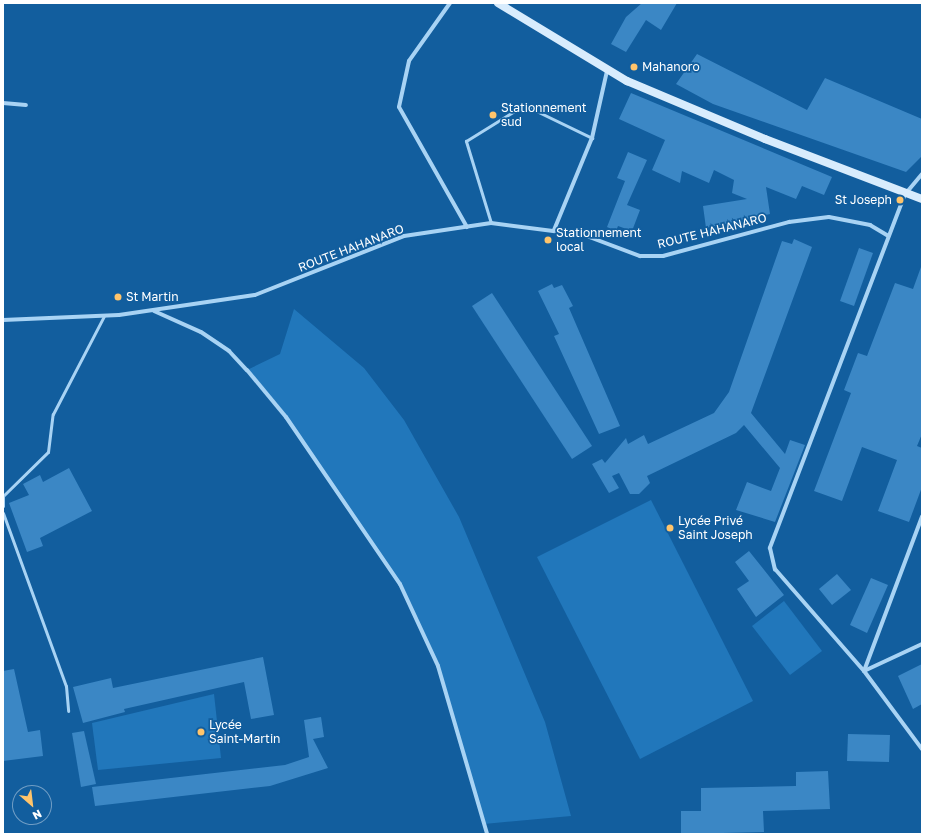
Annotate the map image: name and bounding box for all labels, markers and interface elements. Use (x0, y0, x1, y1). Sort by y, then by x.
place label: Mahanoro (642, 60, 700, 74)
marker: Mahanoro (629, 62, 639, 72)
place label: Stationnement sud (501, 101, 586, 129)
marker: Stationnement sud (488, 110, 498, 120)
place label: St Joseph (835, 193, 892, 207)
marker: St Joseph (895, 195, 905, 205)
street label: ROUTE HAHANARO (656, 210, 768, 252)
street label: ROUTE HAHANARO (296, 221, 406, 275)
place label: Stationnement local (556, 226, 641, 254)
marker: Stationnement local (543, 235, 553, 245)
place label: St Martin (126, 290, 179, 304)
marker: St Martin (113, 292, 123, 302)
place label: Lycée Privé Saint Joseph (678, 514, 753, 542)
marker: Lycée Privé Saint Joseph (665, 523, 675, 533)
place label: Lycée Saint-Martin (209, 718, 280, 746)
marker: Lycée Saint-Martin (196, 727, 206, 737)
north arrow (12, 785, 52, 825)
text: N (31, 807, 44, 823)

